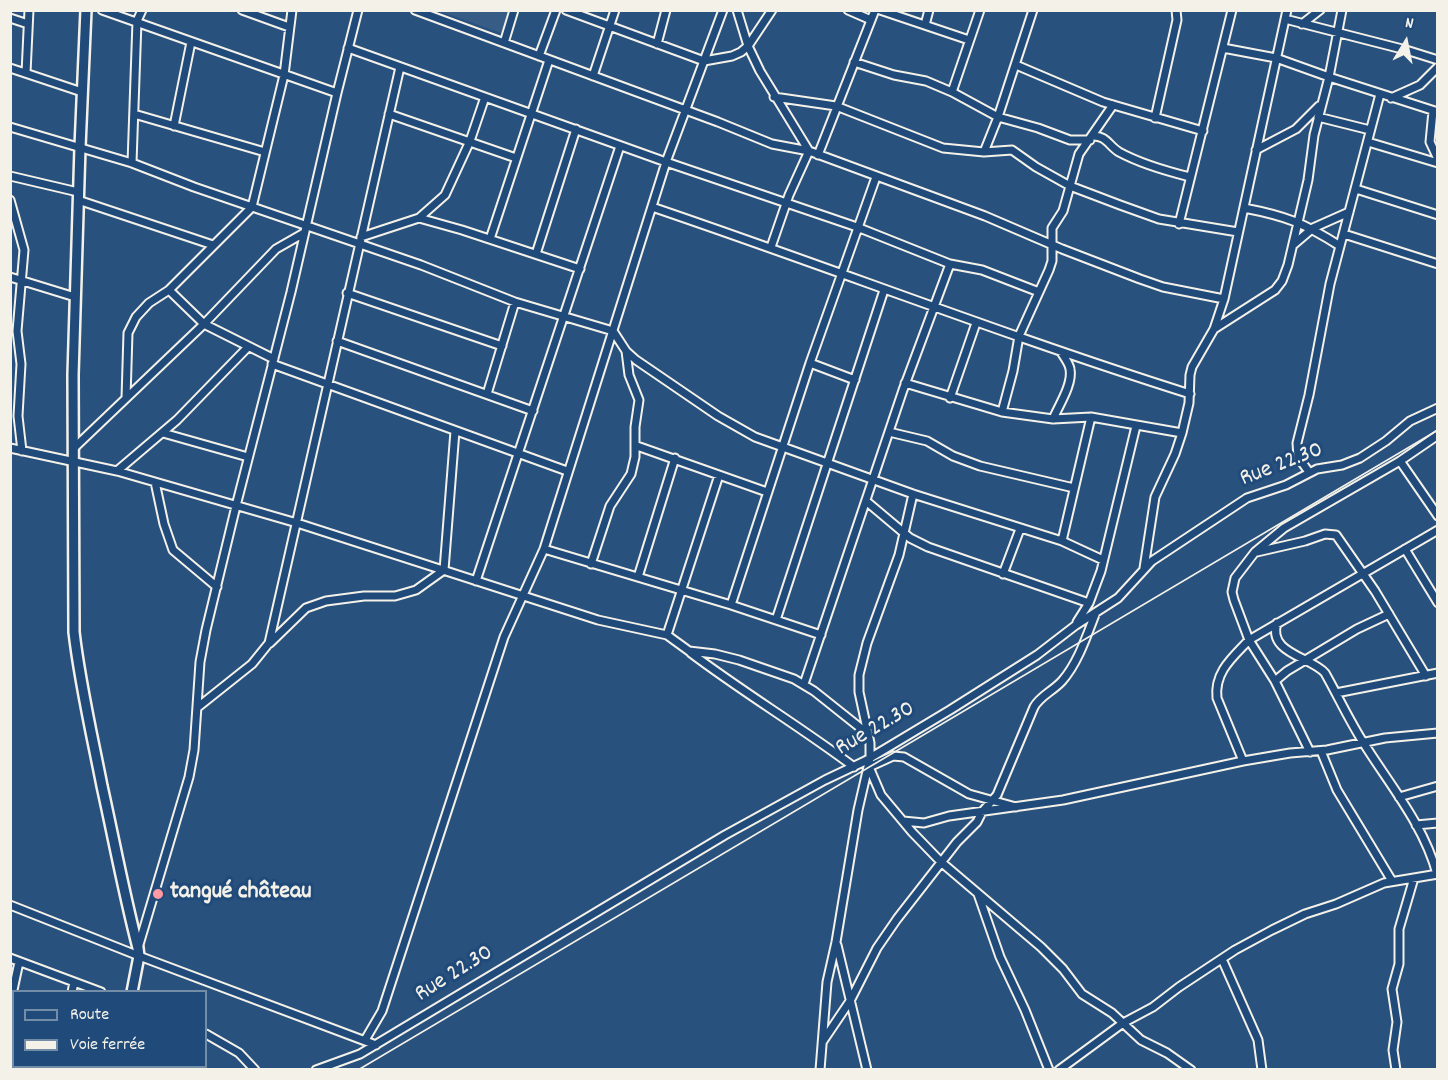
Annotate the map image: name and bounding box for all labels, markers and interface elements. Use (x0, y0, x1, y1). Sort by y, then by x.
north arrow (1376, 12, 1436, 72)
text: N (1403, 12, 1415, 36)
street label: Rue 22.30 (1236, 437, 1328, 495)
street label: Rue 22.30 (831, 696, 921, 764)
place label: tangué château (170, 880, 312, 908)
marker: tangué château (151, 887, 165, 901)
street label: Rue 22.30 (411, 940, 499, 1010)
legend (12, 990, 207, 1068)
text: Route (70, 1003, 109, 1028)
text: Voie ferrée (70, 1033, 145, 1058)

